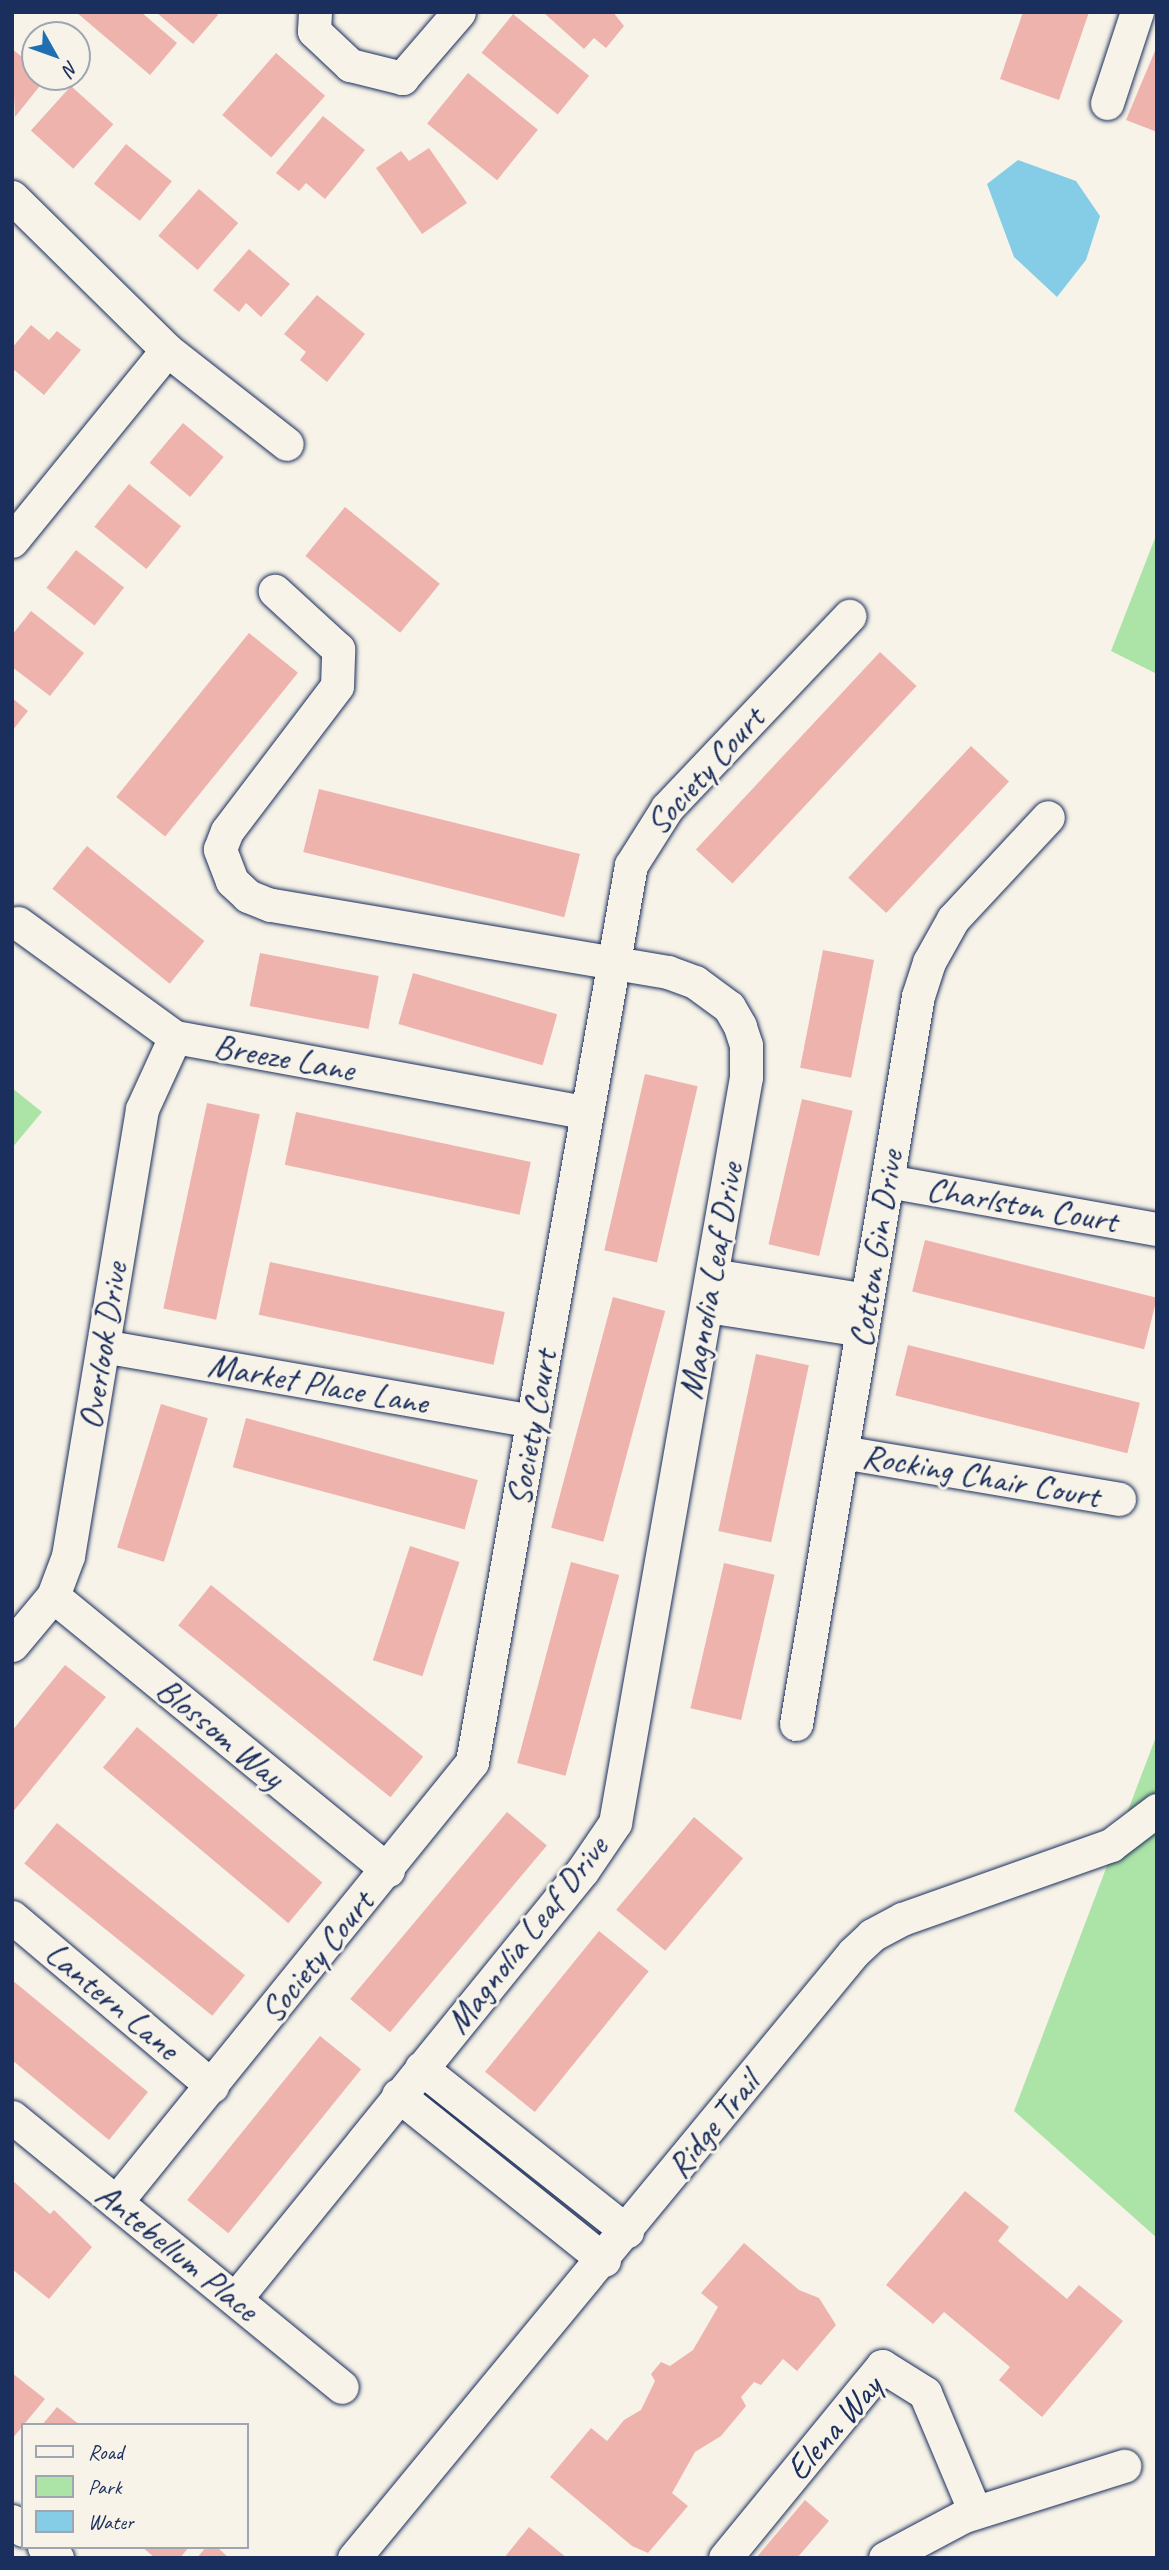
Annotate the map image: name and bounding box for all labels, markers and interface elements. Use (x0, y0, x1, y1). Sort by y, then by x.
north arrow (21, 21, 91, 91)
text: N (58, 56, 84, 80)
street label: Society Court (637, 698, 773, 844)
street label: Breeze Lane (211, 1025, 357, 1091)
street label: Cotton Gin Drive (840, 1147, 912, 1351)
street label: Magnolia Leaf Drive (670, 1160, 752, 1402)
street label: Charlston Court (923, 1168, 1121, 1242)
street label: Overlook Drive (69, 1259, 137, 1433)
street label: Market Place Lane (204, 1344, 432, 1424)
street label: Society Court (498, 1347, 566, 1509)
street label: Rocking Chair Court (859, 1434, 1103, 1518)
street label: Blossom Way (147, 1669, 293, 1797)
street label: Magnolia Leaf Drive (437, 1828, 617, 2042)
street label: Society Court (251, 1883, 383, 2031)
street label: Lantern Lane (36, 1933, 188, 2069)
street label: Ridge Trail (657, 2063, 769, 2187)
street label: Antebellum Place (87, 2174, 267, 2330)
street label: Elena Way (777, 2367, 891, 2489)
legend (21, 2423, 248, 2549)
text: Road (88, 2439, 123, 2465)
text: Park (88, 2474, 121, 2500)
text: Water (88, 2509, 134, 2535)

